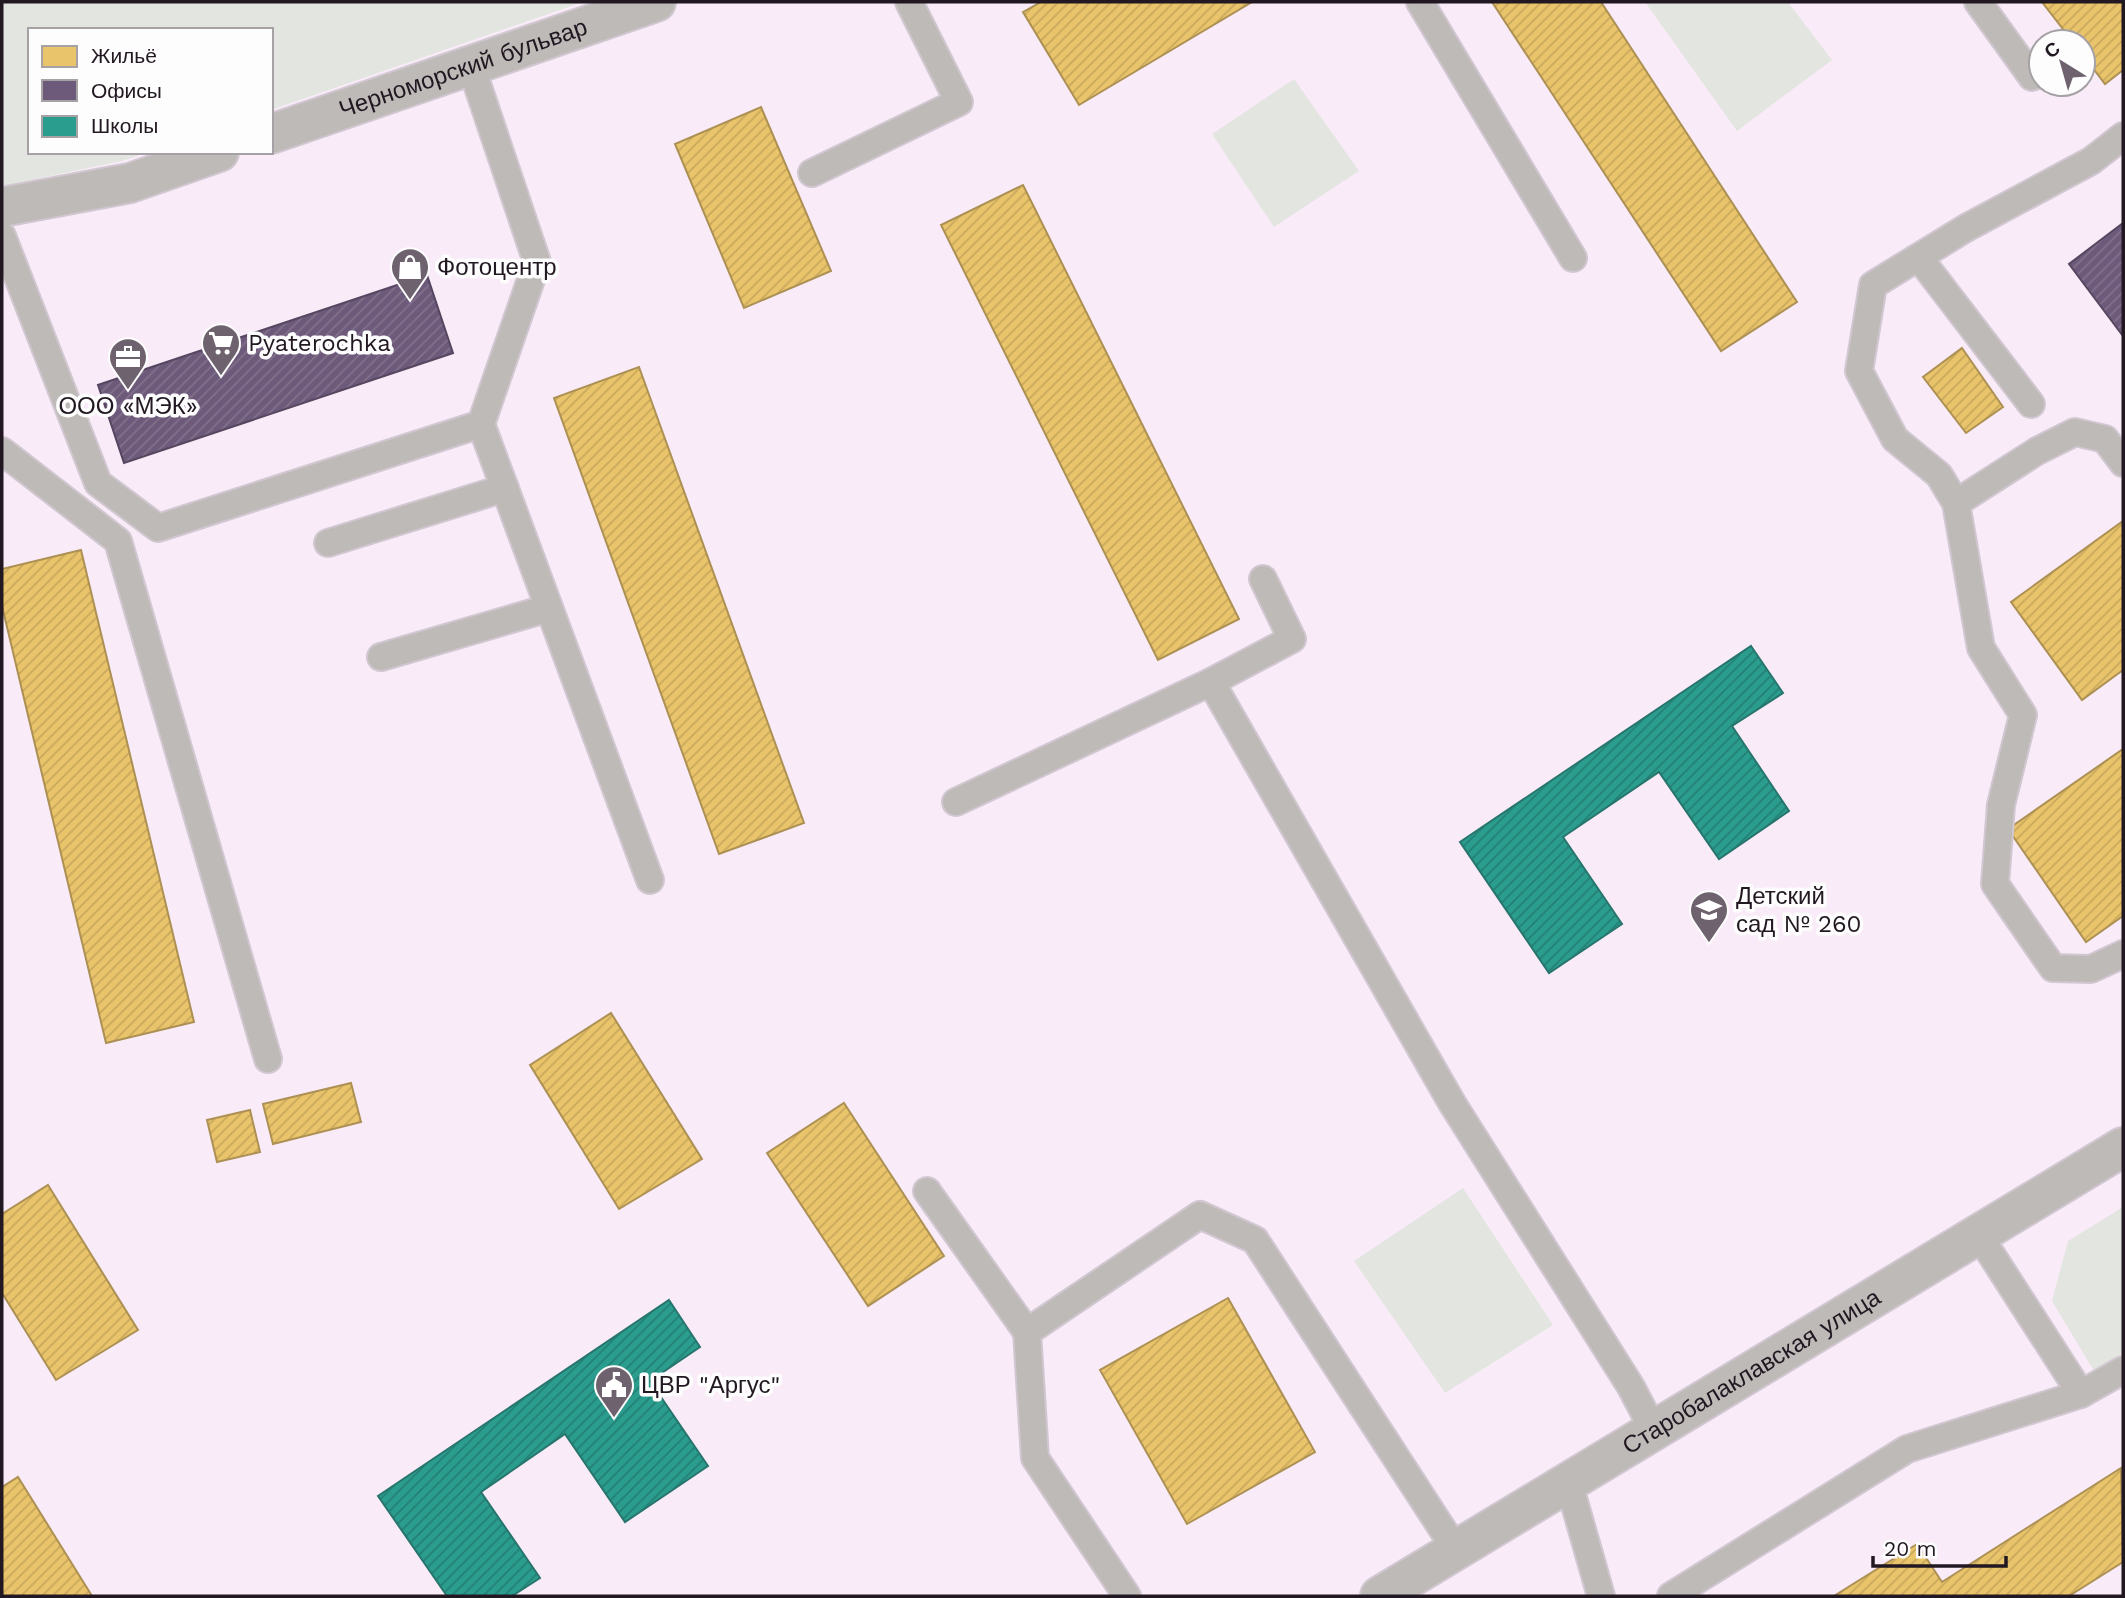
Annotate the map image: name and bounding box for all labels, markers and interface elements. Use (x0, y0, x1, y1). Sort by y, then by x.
street label: Черноморский бульвар (335, 13, 591, 124)
legend (28, 28, 273, 154)
north arrow (2027, 28, 2097, 98)
text: С (2040, 36, 2065, 63)
text: Жильё (91, 43, 157, 68)
text: Офисы (91, 78, 162, 103)
text: Школы (91, 113, 158, 138)
shop icon: Фотоцентр (389, 246, 431, 301)
place label: Фотоцентр (437, 253, 557, 281)
supermarket icon: Pyaterochka (200, 322, 242, 377)
place label: Pyaterochka (248, 329, 391, 357)
office icon: ООО «МЭК» (107, 336, 149, 391)
place label: ООО «МЭК» (58, 392, 198, 420)
place label: Детский сад № 260 (1736, 882, 1862, 938)
school or university icon: Детский сад № 260 (1688, 889, 1730, 944)
street label: Старобалаклавская улица (1617, 1283, 1886, 1460)
public building icon: ЦВР "Аргус" (593, 1364, 635, 1419)
place label: ЦВР "Аргус" (641, 1371, 780, 1399)
scale bar (1873, 1524, 2006, 1568)
text: 20 m (1884, 1536, 1936, 1561)

